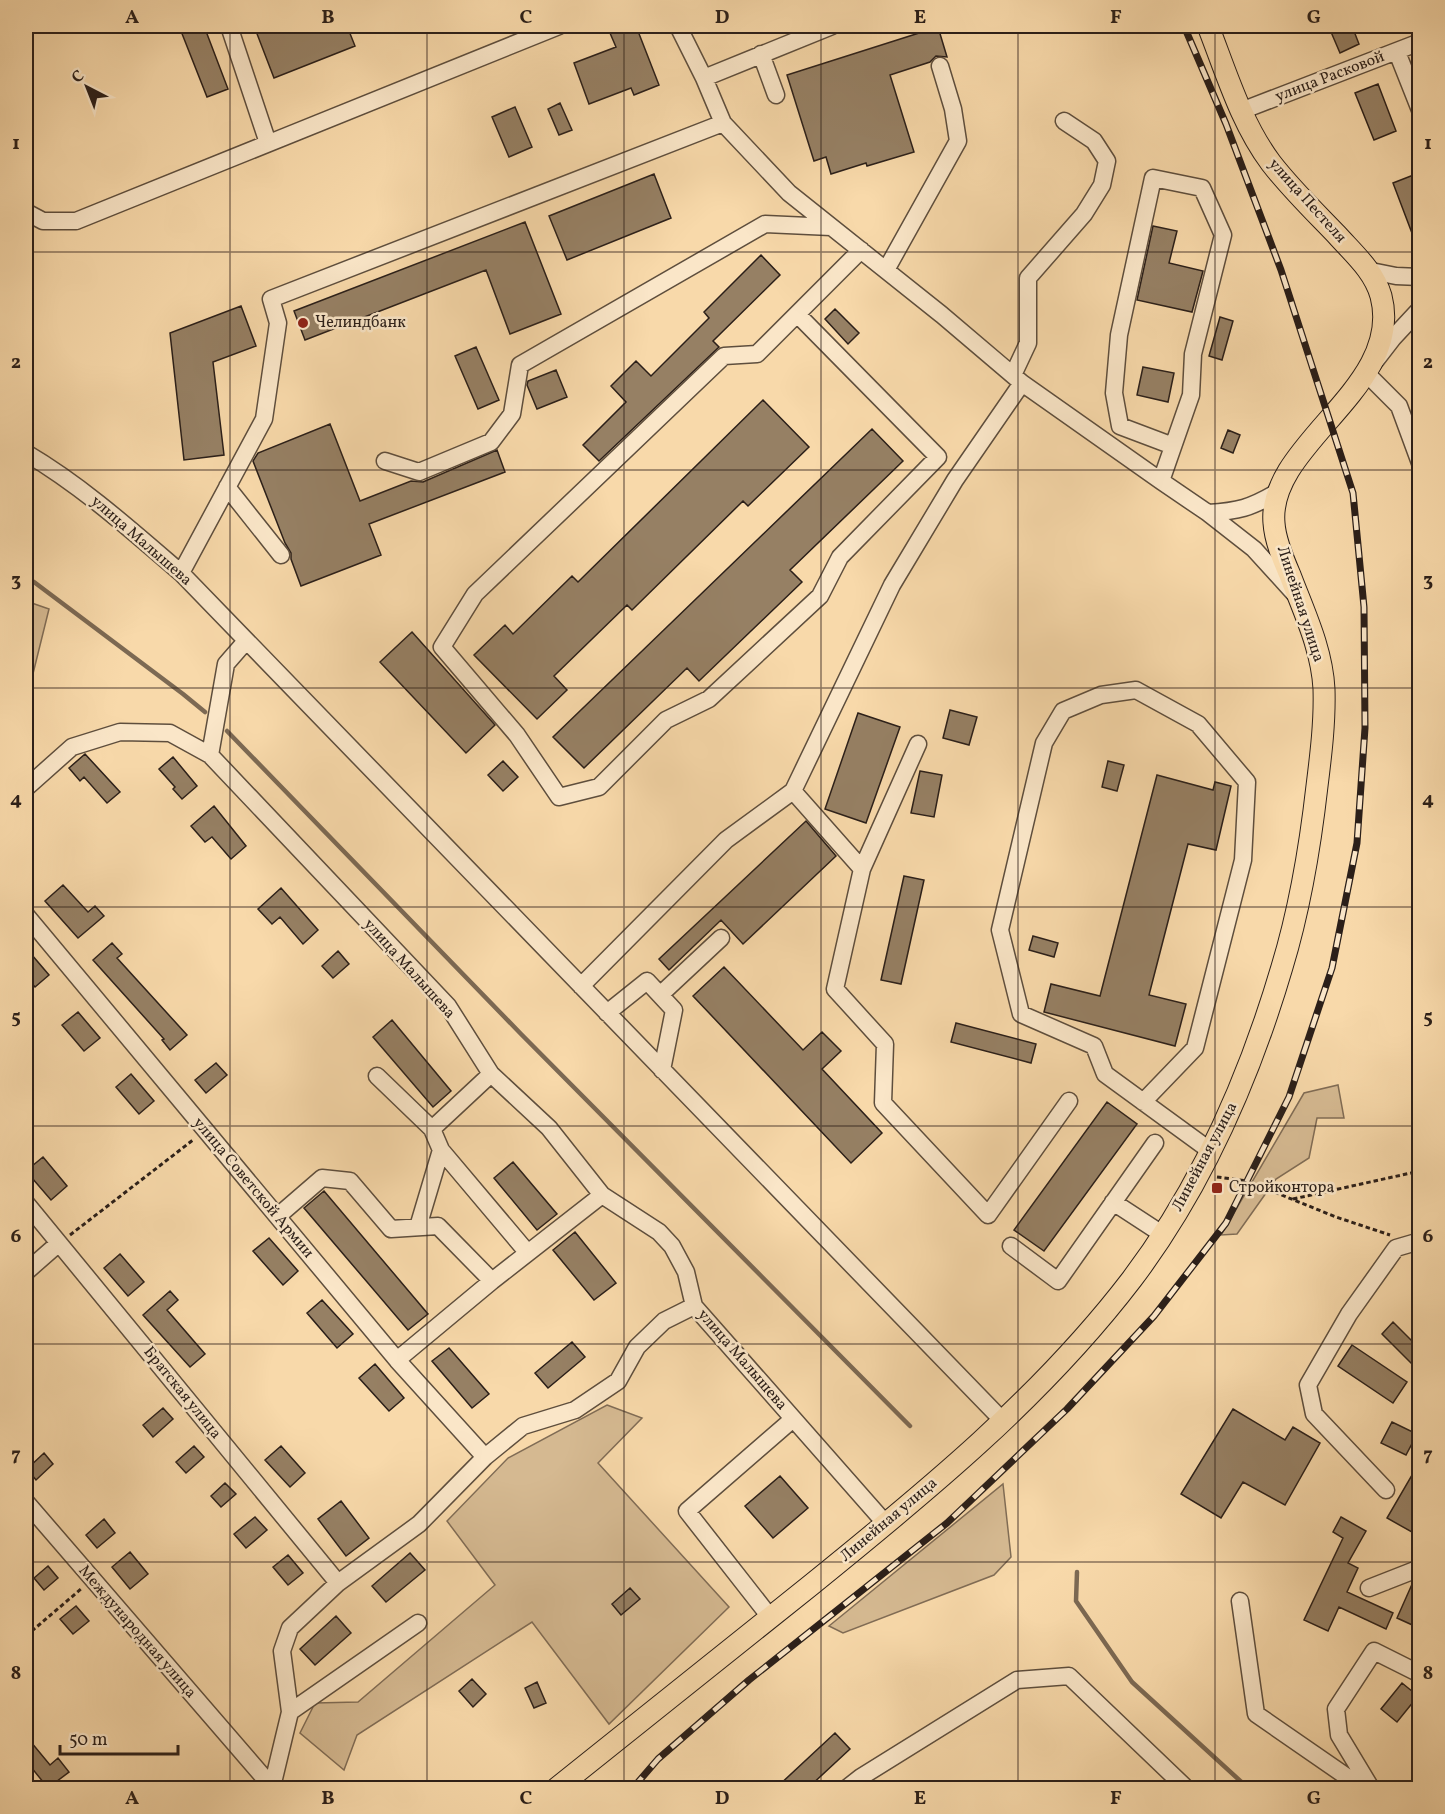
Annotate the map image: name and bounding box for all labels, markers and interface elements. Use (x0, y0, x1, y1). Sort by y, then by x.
text: A (125, 4, 139, 32)
text: B (321, 4, 335, 32)
text: C (520, 4, 533, 32)
text: D (715, 4, 729, 32)
text: E (914, 4, 926, 32)
text: F (1110, 4, 1122, 32)
text: G (1307, 4, 1321, 32)
street label: улица Расковой (1272, 46, 1388, 108)
north arrow (57, 57, 117, 117)
text: С (67, 66, 89, 89)
text: 1 (12, 130, 20, 158)
text: 1 (1424, 130, 1432, 158)
street label: улица Пестеля (1263, 154, 1351, 248)
place label: Челиндбанк (315, 312, 406, 334)
marker: Челиндбанк (296, 316, 310, 330)
text: 2 (11, 349, 21, 377)
text: 2 (1423, 349, 1433, 377)
street label: улица Малышева (86, 491, 196, 591)
street label: Линейная улица (1271, 543, 1329, 665)
text: 3 (11, 567, 21, 595)
text: 3 (1423, 567, 1433, 595)
text: 4 (10, 786, 22, 814)
text: 4 (1422, 786, 1434, 814)
street label: улица Малышева (358, 914, 460, 1024)
text: 5 (11, 1004, 21, 1032)
text: 5 (1423, 1004, 1433, 1032)
street label: Линейная улица (1167, 1098, 1243, 1216)
street label: улица Советской Армии (187, 1113, 319, 1263)
place label: Стройконтора (1229, 1177, 1334, 1199)
marker: Стройконтора (1210, 1181, 1224, 1195)
text: 6 (11, 1223, 22, 1251)
text: 6 (1423, 1223, 1434, 1251)
street label: улица Малышева (692, 1305, 792, 1415)
street label: Братская улица (138, 1342, 226, 1444)
text: 7 (11, 1441, 21, 1469)
text: 7 (1423, 1441, 1433, 1469)
street label: Линейная улица (836, 1473, 942, 1567)
street label: Международная улица (73, 1561, 201, 1703)
text: 8 (11, 1660, 21, 1688)
text: 8 (1423, 1660, 1433, 1688)
scale bar (60, 1718, 178, 1756)
text: 50 m (69, 1728, 108, 1753)
text: A (125, 1785, 139, 1813)
text: B (321, 1785, 335, 1813)
text: C (520, 1785, 533, 1813)
text: D (715, 1785, 729, 1813)
text: E (914, 1785, 926, 1813)
text: F (1110, 1785, 1122, 1813)
text: G (1307, 1785, 1321, 1813)

